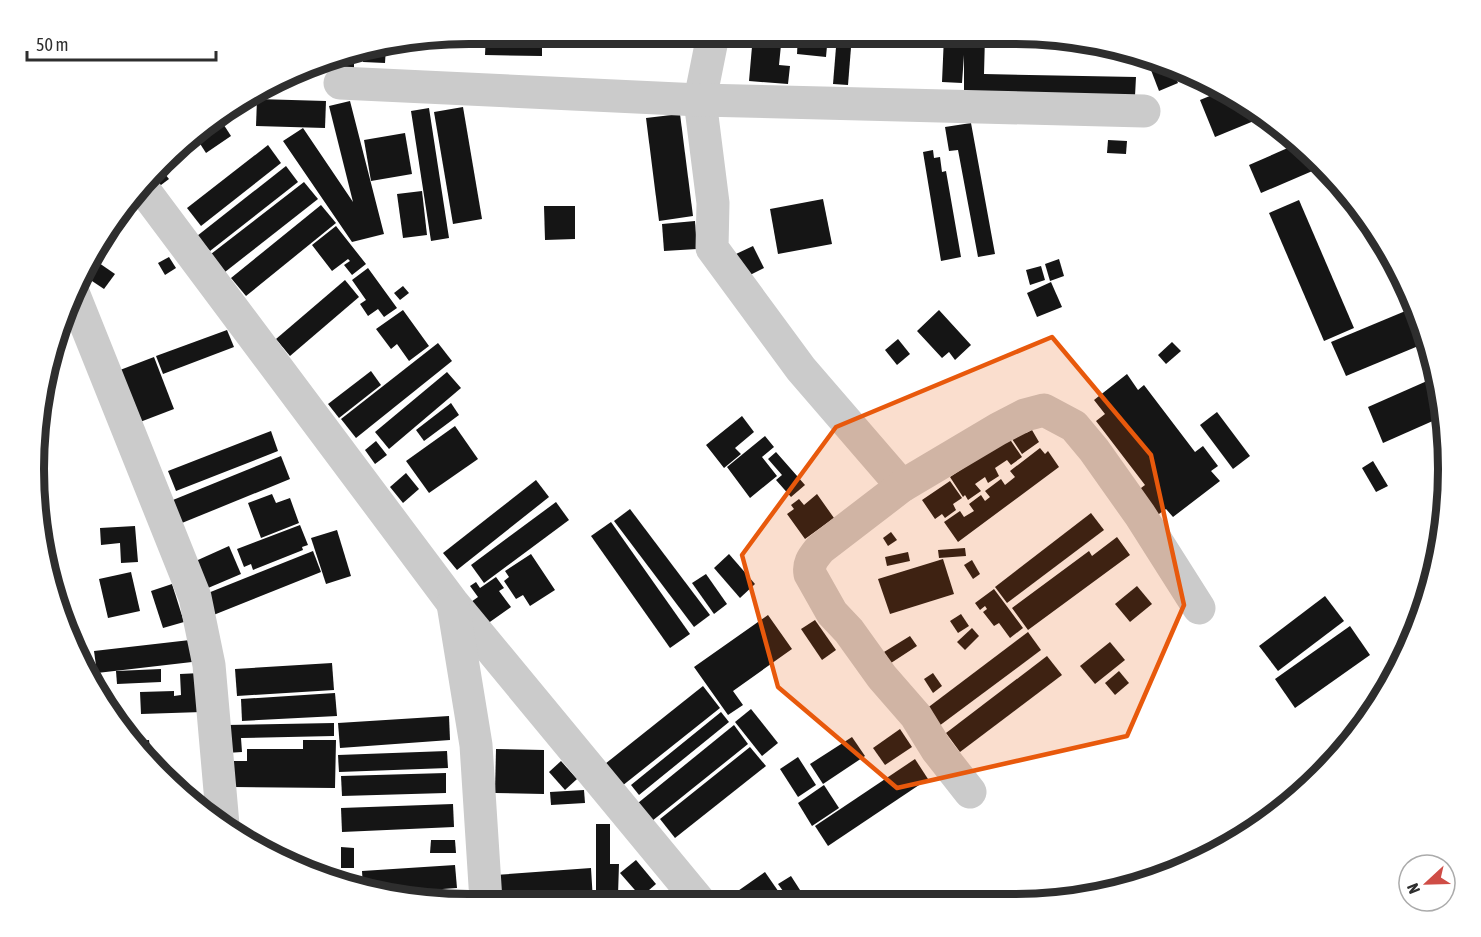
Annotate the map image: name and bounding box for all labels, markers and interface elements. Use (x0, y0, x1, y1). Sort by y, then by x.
scale bar (27, 24, 216, 62)
text: 50 m (36, 34, 68, 55)
north arrow (1397, 853, 1457, 913)
text: N (1403, 881, 1423, 896)

